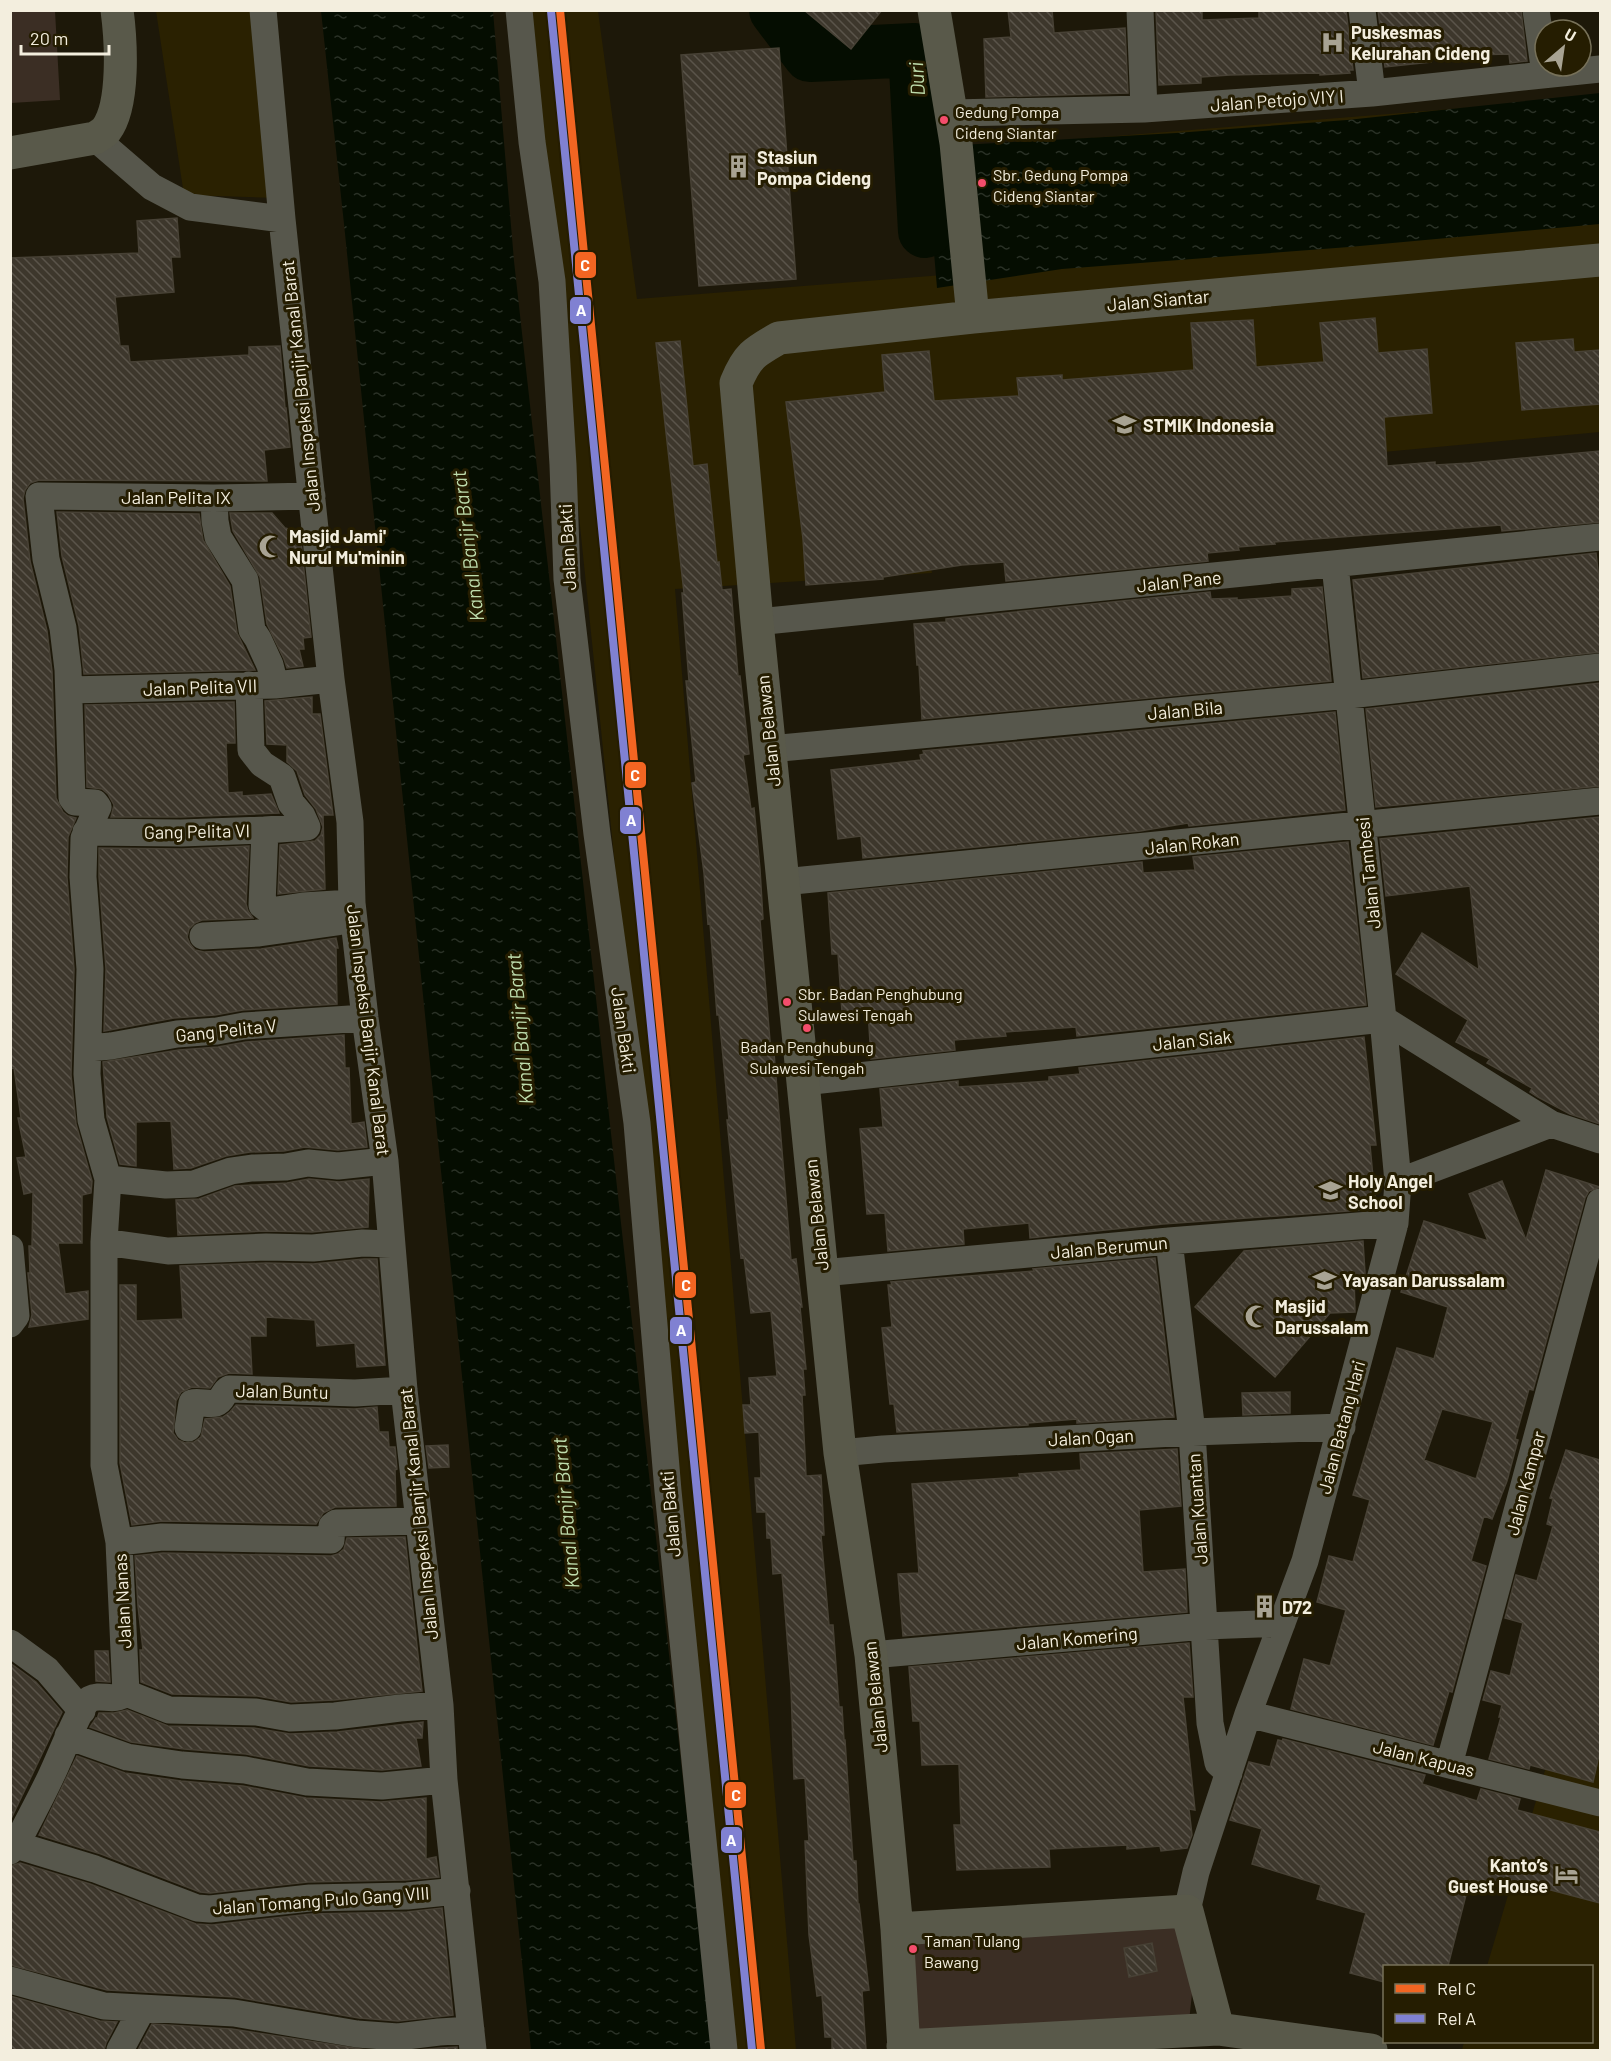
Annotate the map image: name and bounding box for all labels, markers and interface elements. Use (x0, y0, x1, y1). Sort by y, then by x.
scale bar (21, 18, 110, 56)
north arrow (1533, 18, 1593, 78)
place label: Puskesmas Kelurahan Cideng (1351, 21, 1490, 64)
text: U (1562, 24, 1580, 45)
text: 20 m (30, 27, 68, 49)
hospital icon: Puskesmas Kelurahan Cideng (1320, 29, 1346, 55)
water label: Duri (903, 61, 929, 97)
street label: Jalan Petojo VIY I (1210, 84, 1344, 116)
place label: Gedung Pompa Cideng Siantar (955, 102, 1059, 142)
marker: Gedung Pompa Cideng Siantar (938, 114, 950, 126)
place label: Stasiun Pompa Cideng (757, 146, 871, 189)
building icon: Stasiun Pompa Cideng (726, 154, 752, 180)
place label: Sbr. Gedung Pompa Cideng Siantar (993, 165, 1128, 205)
marker: Sbr. Gedung Pompa Cideng Siantar (976, 177, 988, 189)
line badge: C (574, 251, 597, 279)
text: C (580, 255, 590, 274)
street label: Jalan Inspeksi Banjir Kanal Barat (276, 259, 324, 513)
street label: Jalan Siantar (1106, 285, 1210, 315)
line badge: A (569, 296, 592, 325)
text: A (576, 300, 587, 319)
school or university icon: STMIK Indonesia (1112, 412, 1138, 438)
place label: STMIK Indonesia (1143, 414, 1274, 436)
water label: Kanal Banjir Barat (446, 469, 488, 623)
street label: Jalan Pelita IX (121, 486, 231, 508)
street label: Jalan Bakti (554, 503, 580, 591)
place label: Masjid Jami' Nurul Mu'minin (289, 525, 405, 568)
mosque icon: Masjid Jami' Nurul Mu'minin (258, 533, 284, 559)
street label: Jalan Pane (1135, 566, 1223, 596)
street label: Jalan Pelita VII (143, 674, 257, 700)
street label: Jalan Belawan (751, 674, 785, 788)
street label: Jalan Bila (1146, 696, 1224, 724)
line badge: C (624, 761, 647, 789)
text: C (630, 765, 640, 784)
line badge: A (619, 806, 642, 835)
text: A (626, 810, 637, 829)
street label: Jalan Tambesi (1351, 816, 1385, 930)
street label: Gang Pelita VI (144, 819, 250, 843)
street label: Jalan Rokan (1144, 827, 1240, 859)
street label: Jalan Inspeksi Banjir Kanal Barat (343, 903, 395, 1157)
water label: Kanal Banjir Barat (500, 952, 538, 1106)
place label: Sbr. Badan Penghubung Sulawesi Tengah (798, 984, 962, 1024)
street label: Jalan Bakti (607, 986, 641, 1074)
marker: Sbr. Badan Penghubung Sulawesi Tengah (781, 996, 793, 1008)
street label: Gang Pelita V (174, 1014, 278, 1046)
marker: Badan Penghubung Sulawesi Tengah (801, 1022, 813, 1034)
street label: Jalan Siak (1151, 1025, 1233, 1055)
place label: Badan Penghubung Sulawesi Tengah (740, 1037, 874, 1077)
street label: Jalan Belawan (799, 1158, 833, 1272)
place label: Holy Angel School (1348, 1170, 1433, 1213)
school or university icon: Holy Angel School (1317, 1178, 1343, 1204)
street label: Jalan Berumun (1049, 1231, 1169, 1263)
school or university icon: Yayasan Darussalam (1311, 1267, 1337, 1293)
place label: Yayasan Darussalam (1342, 1269, 1505, 1291)
line badge: C (674, 1271, 697, 1299)
text: C (681, 1275, 691, 1294)
place label: Masjid Darussalam (1275, 1295, 1369, 1338)
mosque icon: Masjid Darussalam (1244, 1303, 1270, 1329)
line badge: A (669, 1316, 693, 1345)
text: A (676, 1320, 687, 1339)
street label: Jalan Batang Hari (1313, 1358, 1369, 1496)
street label: Jalan Buntu (235, 1379, 329, 1403)
street label: Jalan Inspeksi Banjir Kanal Barat (394, 1387, 442, 1641)
street label: Jalan Ogan (1048, 1424, 1134, 1450)
street label: Jalan Kampar (1501, 1428, 1550, 1538)
water label: Kanal Banjir Barat (546, 1436, 584, 1590)
street label: Jalan Kuantan (1182, 1453, 1212, 1565)
street label: Jalan Bakti (655, 1470, 685, 1558)
street label: Jalan Nanas (109, 1553, 135, 1649)
building icon: D72 (1251, 1594, 1277, 1620)
place label: D72 (1282, 1596, 1312, 1618)
street label: Jalan Komering (1015, 1622, 1139, 1654)
street label: Jalan Belawan (858, 1640, 892, 1754)
street label: Jalan Kapuas (1371, 1735, 1477, 1781)
line badge: C (724, 1781, 747, 1809)
text: C (731, 1785, 741, 1804)
line badge: A (720, 1826, 743, 1854)
text: A (726, 1830, 737, 1849)
place label: Kanto’s Guest House (1448, 1854, 1548, 1897)
hotel icon: Kanto’s Guest House (1553, 1862, 1579, 1888)
street label: Jalan Tomang Pulo Gang VIII (212, 1881, 430, 1919)
place label: Taman Tulang Bawang (924, 1931, 1020, 1971)
marker: Taman Tulang Bawang (907, 1943, 919, 1955)
legend (1383, 1965, 1593, 2043)
text: Rel C (1437, 1977, 1476, 1999)
text: Rel A (1437, 2007, 1476, 2029)

